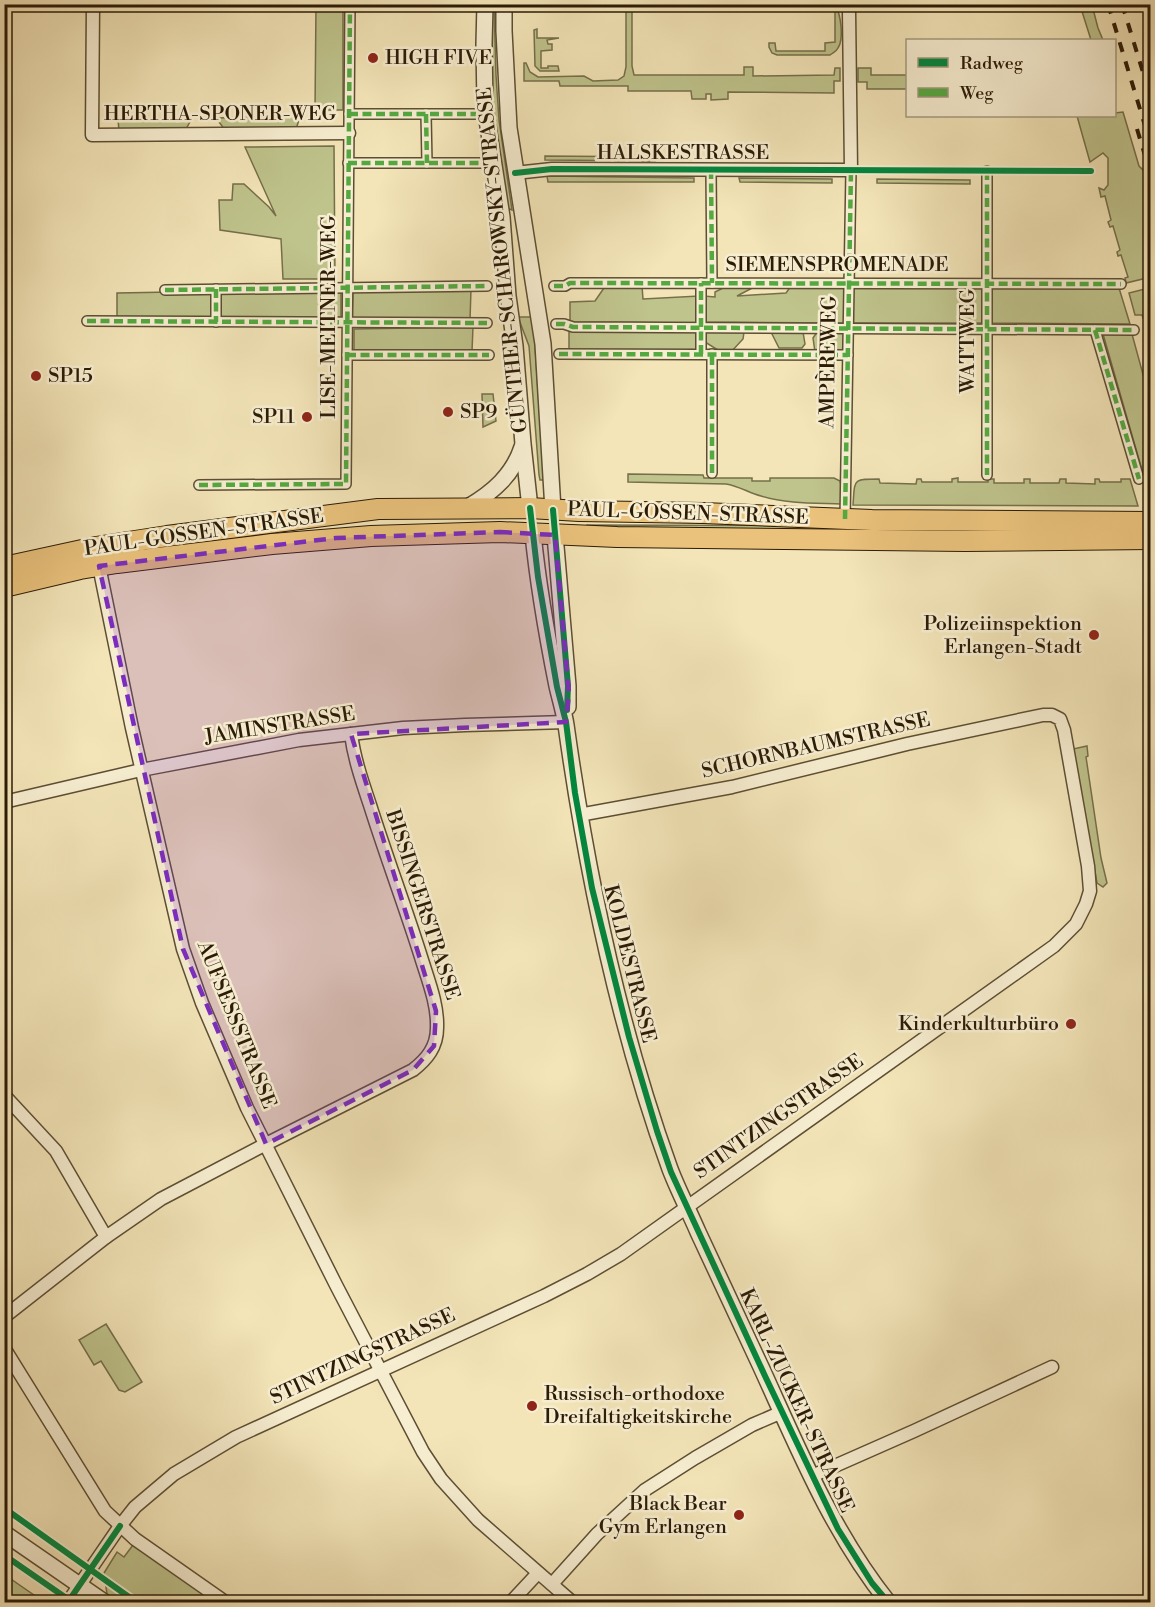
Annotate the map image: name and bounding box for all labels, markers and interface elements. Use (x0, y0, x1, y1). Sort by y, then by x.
legend (906, 39, 1116, 117)
place label: HIGH FIVE (385, 46, 492, 71)
marker: HIGH FIVE (366, 51, 380, 65)
text: Radweg (960, 52, 1024, 75)
text: Weg (959, 82, 994, 105)
street label: GÜNTHER-SCHAROWSKY-STRASSE (471, 86, 534, 434)
street label: HERTHA-SPONER-WEG (104, 102, 337, 127)
street label: HALSKESTRASSE (597, 141, 769, 166)
street label: LISE-MEITNER-WEG (317, 215, 342, 419)
street label: SIEMENSPROMENADE (725, 253, 949, 278)
street label: WATTWEG (956, 289, 981, 394)
street label: AMPÈREWEG (814, 295, 843, 430)
place label: SP15 (48, 364, 93, 389)
marker: SP15 (29, 369, 43, 383)
place label: SP9 (460, 400, 497, 425)
place label: SP11 (252, 405, 295, 430)
marker: SP9 (441, 405, 455, 419)
marker: SP11 (300, 410, 314, 424)
street label: PAUL-GOSSEN-STRASSE (567, 497, 809, 531)
street label: PAUL-GOSSEN-STRASSE (83, 504, 325, 562)
place label: Polizeiinspektion Erlangen-Stadt (923, 612, 1082, 660)
marker: Polizeiinspektion Erlangen-Stadt (1087, 628, 1101, 642)
street label: JAMINSTRASSE (202, 702, 357, 750)
street label: SCHORNBAUMSTRASSE (699, 708, 933, 784)
street label: BISSINGERSTRASSE (379, 806, 465, 1003)
street label: KOLDESTRASSE (597, 882, 661, 1046)
street label: AUFSESSSTRASSE (191, 936, 281, 1113)
place label: Kinderkulturbüro (898, 1012, 1059, 1037)
marker: Kinderkulturbüro (1064, 1017, 1078, 1031)
street label: STINTZINGSTRASSE (689, 1049, 869, 1185)
street label: KARL-ZUCKER-STRASSE (733, 1285, 859, 1517)
street label: STINTZINGSTRASSE (266, 1303, 460, 1411)
place label: Russisch-orthodoxe Dreifaltigkeitskirche (544, 1382, 732, 1430)
marker: Russisch-orthodoxe Dreifaltigkeitskirche (525, 1399, 539, 1413)
place label: Black Bear Gym Erlangen (599, 1492, 727, 1540)
marker: Black Bear Gym Erlangen (732, 1508, 746, 1522)

